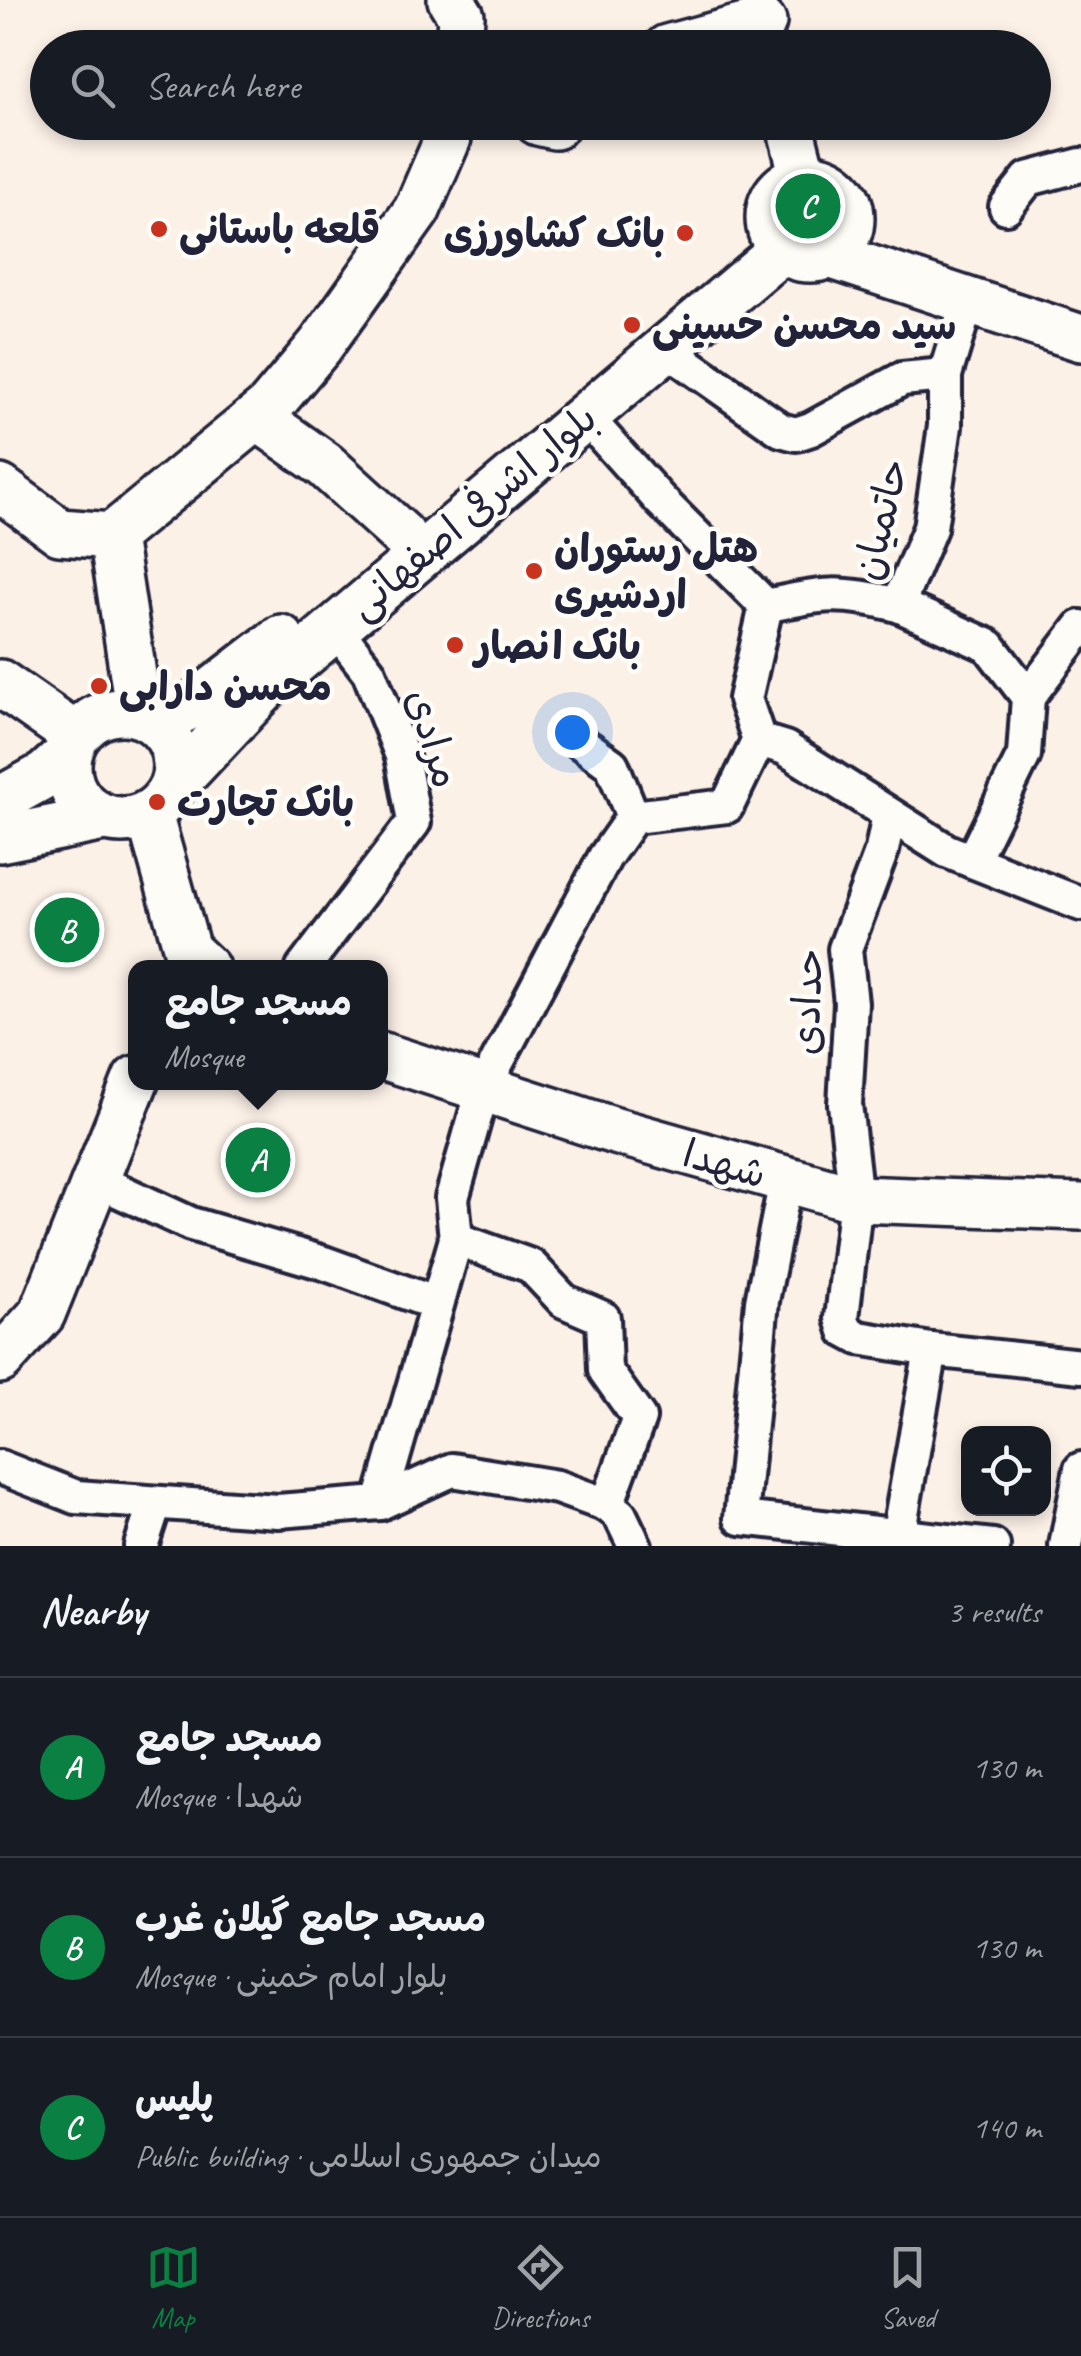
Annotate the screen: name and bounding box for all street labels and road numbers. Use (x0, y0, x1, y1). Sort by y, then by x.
street label: بلوار اشرفی اصفهانی (337, 392, 607, 630)
street label: حاتمیان (842, 453, 920, 585)
street label: مرادی (394, 683, 472, 794)
street label: حدادی (780, 949, 834, 1056)
street label: شهدا (677, 1128, 772, 1200)

